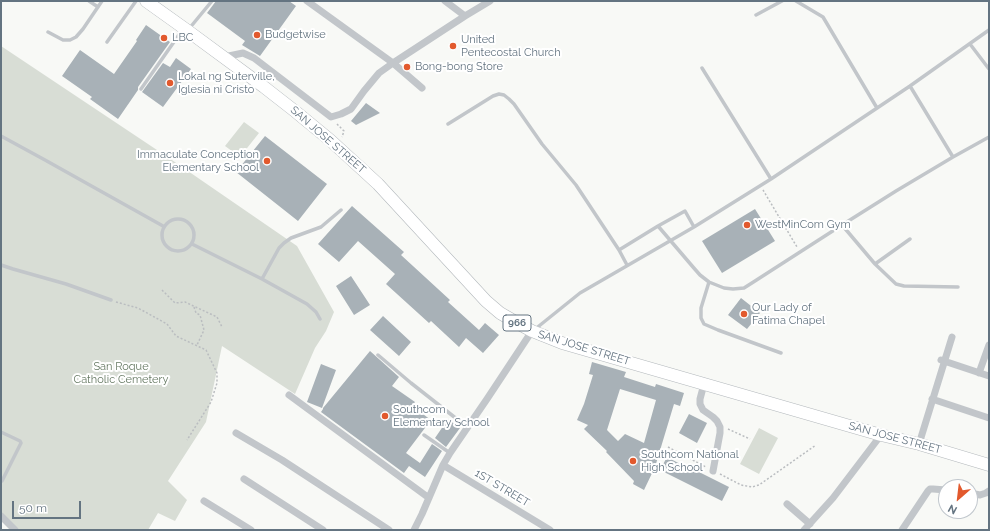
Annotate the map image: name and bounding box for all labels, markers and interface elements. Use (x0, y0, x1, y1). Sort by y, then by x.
place label: Budgetwise (265, 28, 326, 42)
marker: Budgetwise (252, 30, 262, 40)
place label: LBC (172, 31, 193, 45)
marker: LBC (159, 33, 169, 43)
place label: United Pentecostal Church (461, 33, 561, 59)
marker: United Pentecostal Church (448, 41, 458, 51)
place label: Bong-bong Store (415, 60, 503, 74)
marker: Bong-bong Store (402, 62, 412, 72)
place label: Lokal ng Suterville, Iglesia ni Cristo (178, 70, 275, 96)
marker: Lokal ng Suterville, Iglesia ni Cristo (165, 78, 175, 88)
street label: SAN JOSE STREET (288, 104, 368, 176)
place label: Immaculate Conception Elementary School (137, 148, 259, 174)
marker: Immaculate Conception Elementary School (262, 156, 272, 166)
place label: WestMinCom Gym (755, 218, 850, 232)
marker: WestMinCom Gym (742, 220, 752, 230)
place label: Our Lady of Fatima Chapel (752, 301, 825, 327)
marker: Our Lady of Fatima Chapel (739, 309, 749, 319)
road number: 966 (503, 315, 531, 331)
street label: SAN JOSE STREET (536, 328, 632, 368)
park label: San Roque Catholic Cemetery (74, 360, 168, 386)
place label: Southcom Elementary School (393, 403, 490, 429)
marker: Southcom Elementary School (380, 411, 390, 421)
street label: SAN JOSE STREET (847, 419, 943, 457)
place label: Southcom National High School (641, 448, 739, 474)
marker: Southcom National High School (628, 456, 638, 466)
street label: 1ST STREET (472, 466, 532, 510)
north arrow (938, 479, 978, 519)
scale bar (14, 493, 83, 519)
text: 50 m (19, 501, 47, 515)
text: N (946, 501, 959, 517)

